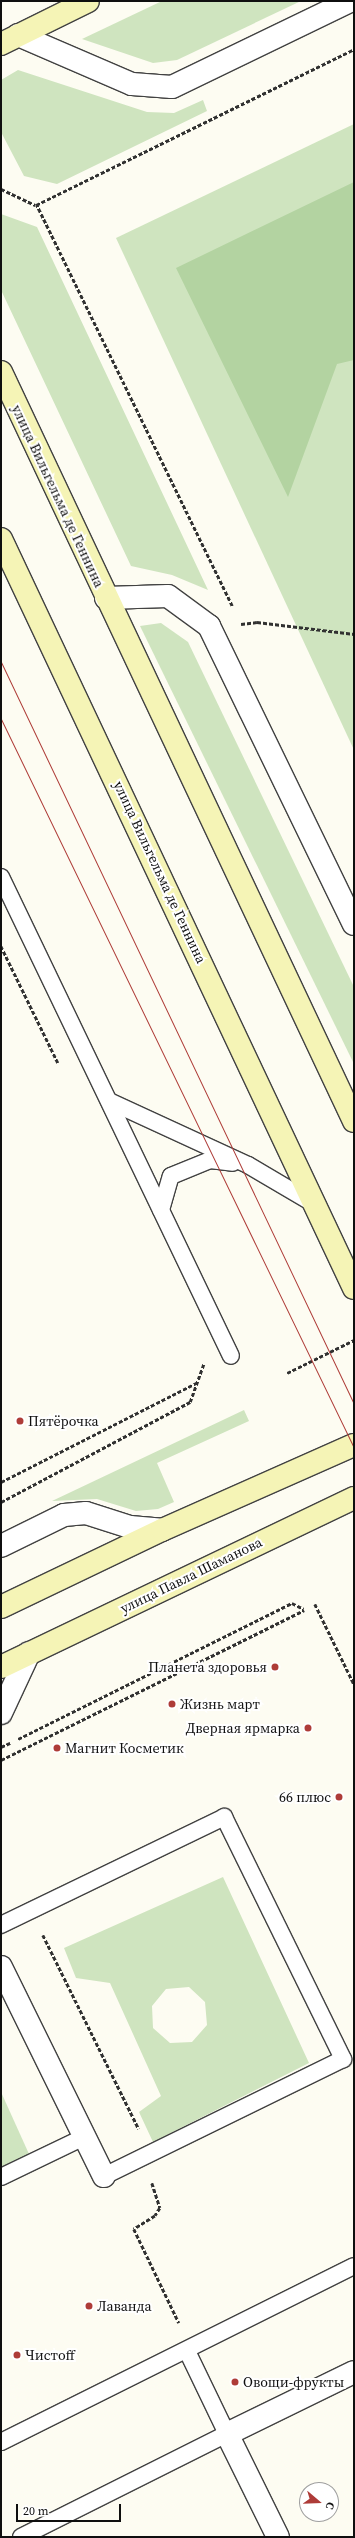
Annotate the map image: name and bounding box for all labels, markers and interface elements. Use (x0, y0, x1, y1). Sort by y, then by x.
street label: улица Вильгельма де Геннина (8, 402, 108, 590)
street label: улица Вильгельма де Геннина (110, 778, 210, 966)
place label: Пятёрочка (28, 1413, 99, 1429)
marker: Пятёрочка (15, 1416, 25, 1426)
street label: улица Павла Шаманова (117, 1533, 265, 1617)
place label: Планета здоровья (148, 1659, 267, 1675)
marker: Планета здоровья (270, 1662, 280, 1672)
place label: Жизнь март (180, 1696, 260, 1712)
marker: Жизнь март (167, 1699, 177, 1709)
place label: Дверная ярмарка (186, 1720, 300, 1736)
marker: Дверная ярмарка (303, 1723, 313, 1733)
place label: Магнит Косметик (65, 1740, 184, 1756)
marker: Магнит Косметик (52, 1743, 62, 1753)
place label: 66 плюс (279, 1789, 331, 1805)
marker: 66 плюс (334, 1792, 344, 1802)
place label: Лаванда (97, 2298, 152, 2314)
marker: Лаванда (84, 2301, 94, 2311)
place label: Чистoff (25, 2347, 75, 2363)
marker: Чистoff (12, 2350, 22, 2360)
place label: Овощи-фрукты (243, 2374, 344, 2390)
marker: Овощи-фрукты (230, 2377, 240, 2387)
north arrow (299, 2482, 339, 2522)
scale bar (18, 2496, 123, 2522)
text: С (322, 2500, 338, 2511)
text: 20 m (23, 2503, 49, 2519)

